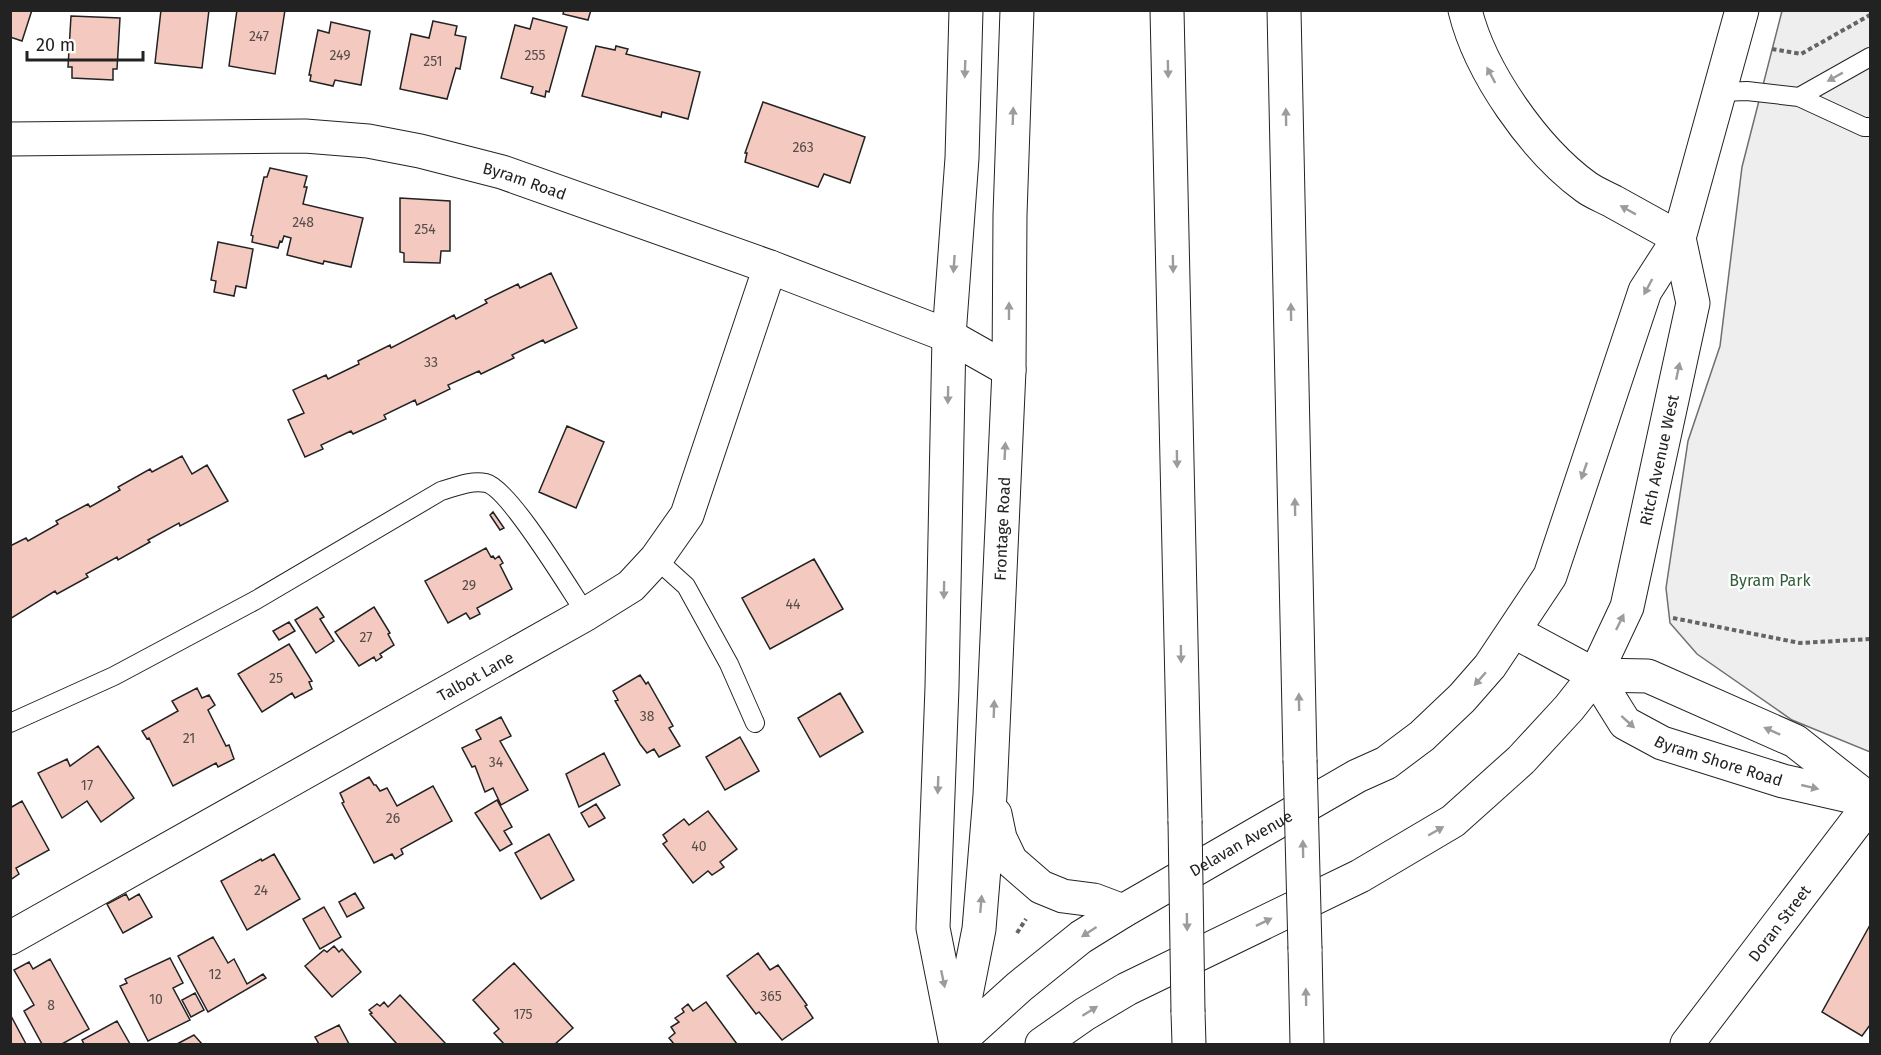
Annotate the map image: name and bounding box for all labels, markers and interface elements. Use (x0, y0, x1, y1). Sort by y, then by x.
scale bar (27, 24, 142, 62)
house number: 247 (249, 28, 269, 45)
text: 20 m (36, 34, 75, 56)
house number: 249 (329, 47, 351, 64)
house number: 255 (525, 47, 545, 64)
house number: 251 (423, 53, 443, 70)
one-way arrow (960, 59, 969, 78)
one-way arrow (1164, 59, 1173, 78)
one-way arrow (1487, 66, 1496, 83)
one-way arrow (1826, 72, 1843, 82)
one-way arrow (1008, 107, 1018, 126)
one-way arrow (1282, 107, 1291, 126)
house number: 263 (792, 139, 814, 156)
street label: Byram Road (481, 159, 569, 204)
one-way arrow (1619, 205, 1636, 215)
house number: 248 (292, 214, 314, 231)
house number: 254 (414, 221, 436, 238)
one-way arrow (949, 254, 959, 273)
one-way arrow (1168, 254, 1177, 273)
one-way arrow (1643, 279, 1653, 296)
one-way arrow (1004, 302, 1014, 321)
one-way arrow (1286, 302, 1295, 321)
house number: 33 (424, 354, 438, 371)
one-way arrow (1673, 362, 1683, 380)
one-way arrow (943, 385, 952, 404)
street label: Ritch Avenue West (1636, 393, 1683, 527)
one-way arrow (1000, 442, 1009, 461)
one-way arrow (1172, 449, 1182, 468)
one-way arrow (1579, 463, 1589, 481)
street label: Frontage Road (991, 476, 1014, 581)
one-way arrow (1290, 497, 1300, 516)
park label: Byram Park (1729, 571, 1811, 590)
house number: 29 (462, 577, 476, 594)
one-way arrow (939, 580, 948, 599)
house number: 44 (786, 596, 801, 613)
one-way arrow (1615, 613, 1624, 630)
house number: 27 (359, 629, 373, 646)
one-way arrow (1176, 644, 1186, 663)
street label: Talbot Lane (434, 648, 517, 706)
house number: 25 (269, 670, 283, 687)
one-way arrow (1474, 671, 1487, 686)
one-way arrow (1294, 692, 1304, 711)
one-way arrow (989, 700, 998, 719)
house number: 38 (640, 708, 655, 725)
one-way arrow (1620, 715, 1635, 728)
one-way arrow (1763, 726, 1780, 735)
house number: 21 (183, 730, 195, 747)
street label: Byram Shore Road (1651, 732, 1785, 790)
house number: 34 (489, 754, 504, 771)
one-way arrow (934, 775, 943, 794)
house number: 17 (81, 777, 93, 794)
one-way arrow (1801, 783, 1819, 793)
street label: Delavan Avenue (1186, 806, 1296, 881)
house number: 26 (386, 810, 400, 827)
one-way arrow (1428, 826, 1445, 836)
house number: 40 (691, 838, 707, 855)
one-way arrow (1298, 839, 1307, 858)
street label: Doran Street (1744, 881, 1815, 965)
house number: 24 (254, 882, 269, 899)
one-way arrow (976, 894, 986, 913)
one-way arrow (1182, 912, 1191, 931)
one-way arrow (1255, 918, 1272, 927)
one-way arrow (1081, 926, 1097, 937)
house number: 12 (209, 966, 222, 983)
one-way arrow (939, 969, 948, 988)
one-way arrow (1301, 987, 1311, 1006)
house number: 365 (760, 988, 782, 1005)
house number: 10 (149, 991, 163, 1008)
house number: 8 (47, 997, 55, 1014)
house number: 175 (513, 1006, 533, 1023)
one-way arrow (1082, 1006, 1098, 1017)

